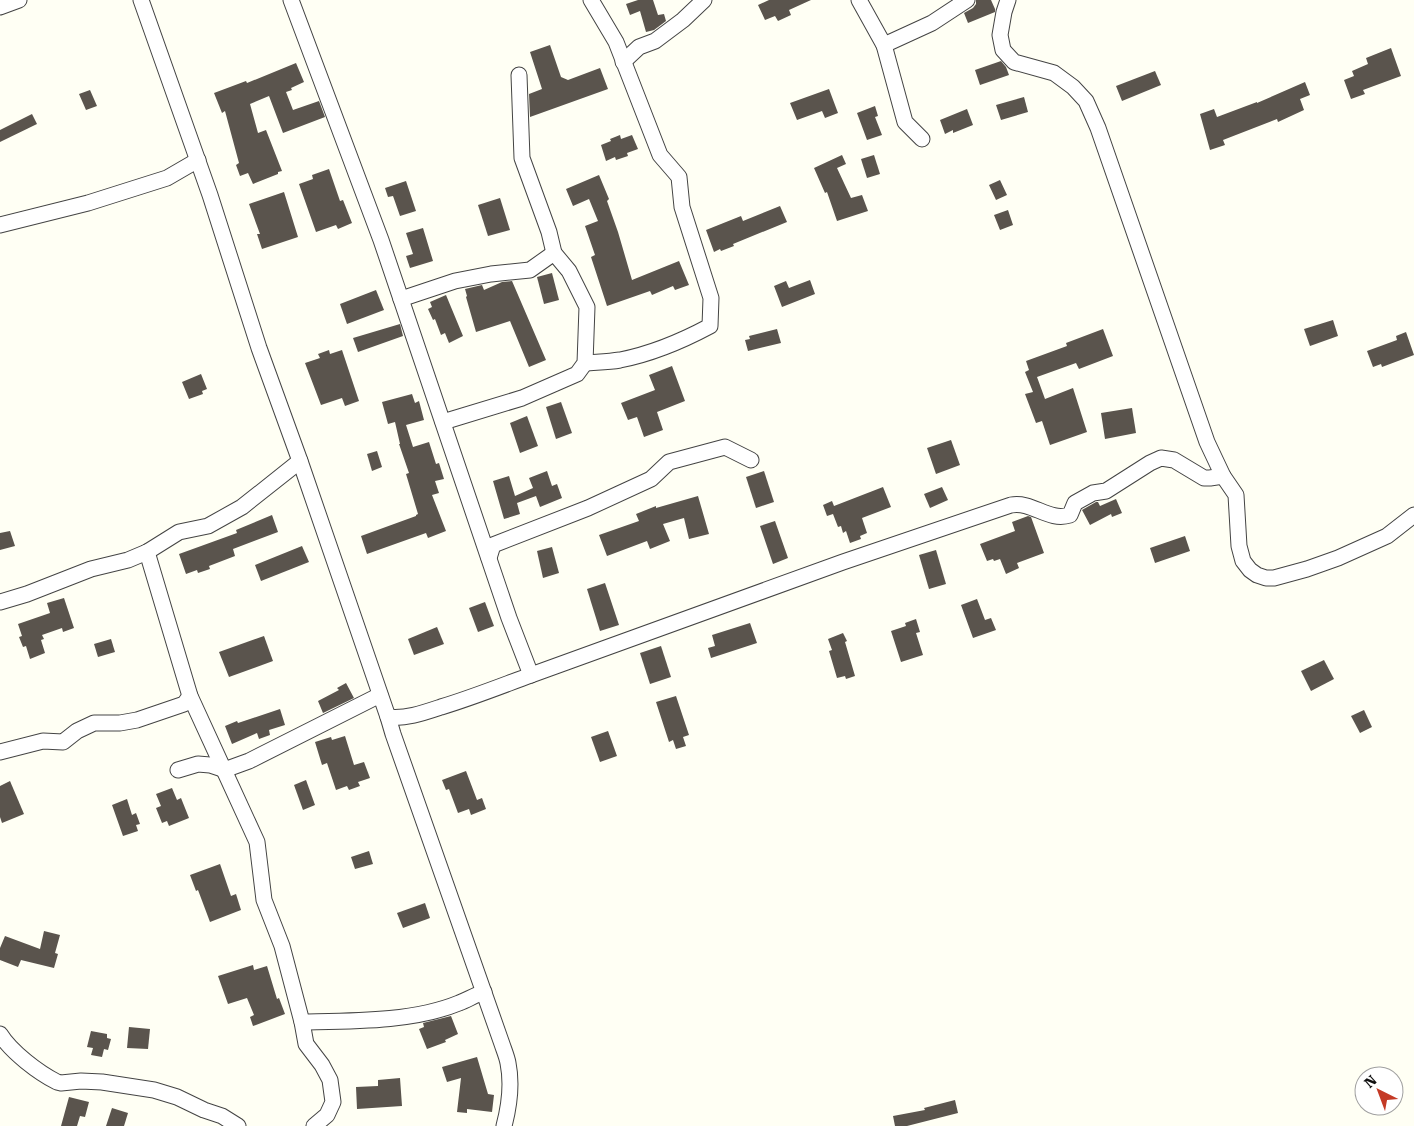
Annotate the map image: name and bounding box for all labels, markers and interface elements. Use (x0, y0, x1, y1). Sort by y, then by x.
north arrow (1354, 1066, 1404, 1116)
text: N (1361, 1072, 1380, 1091)

